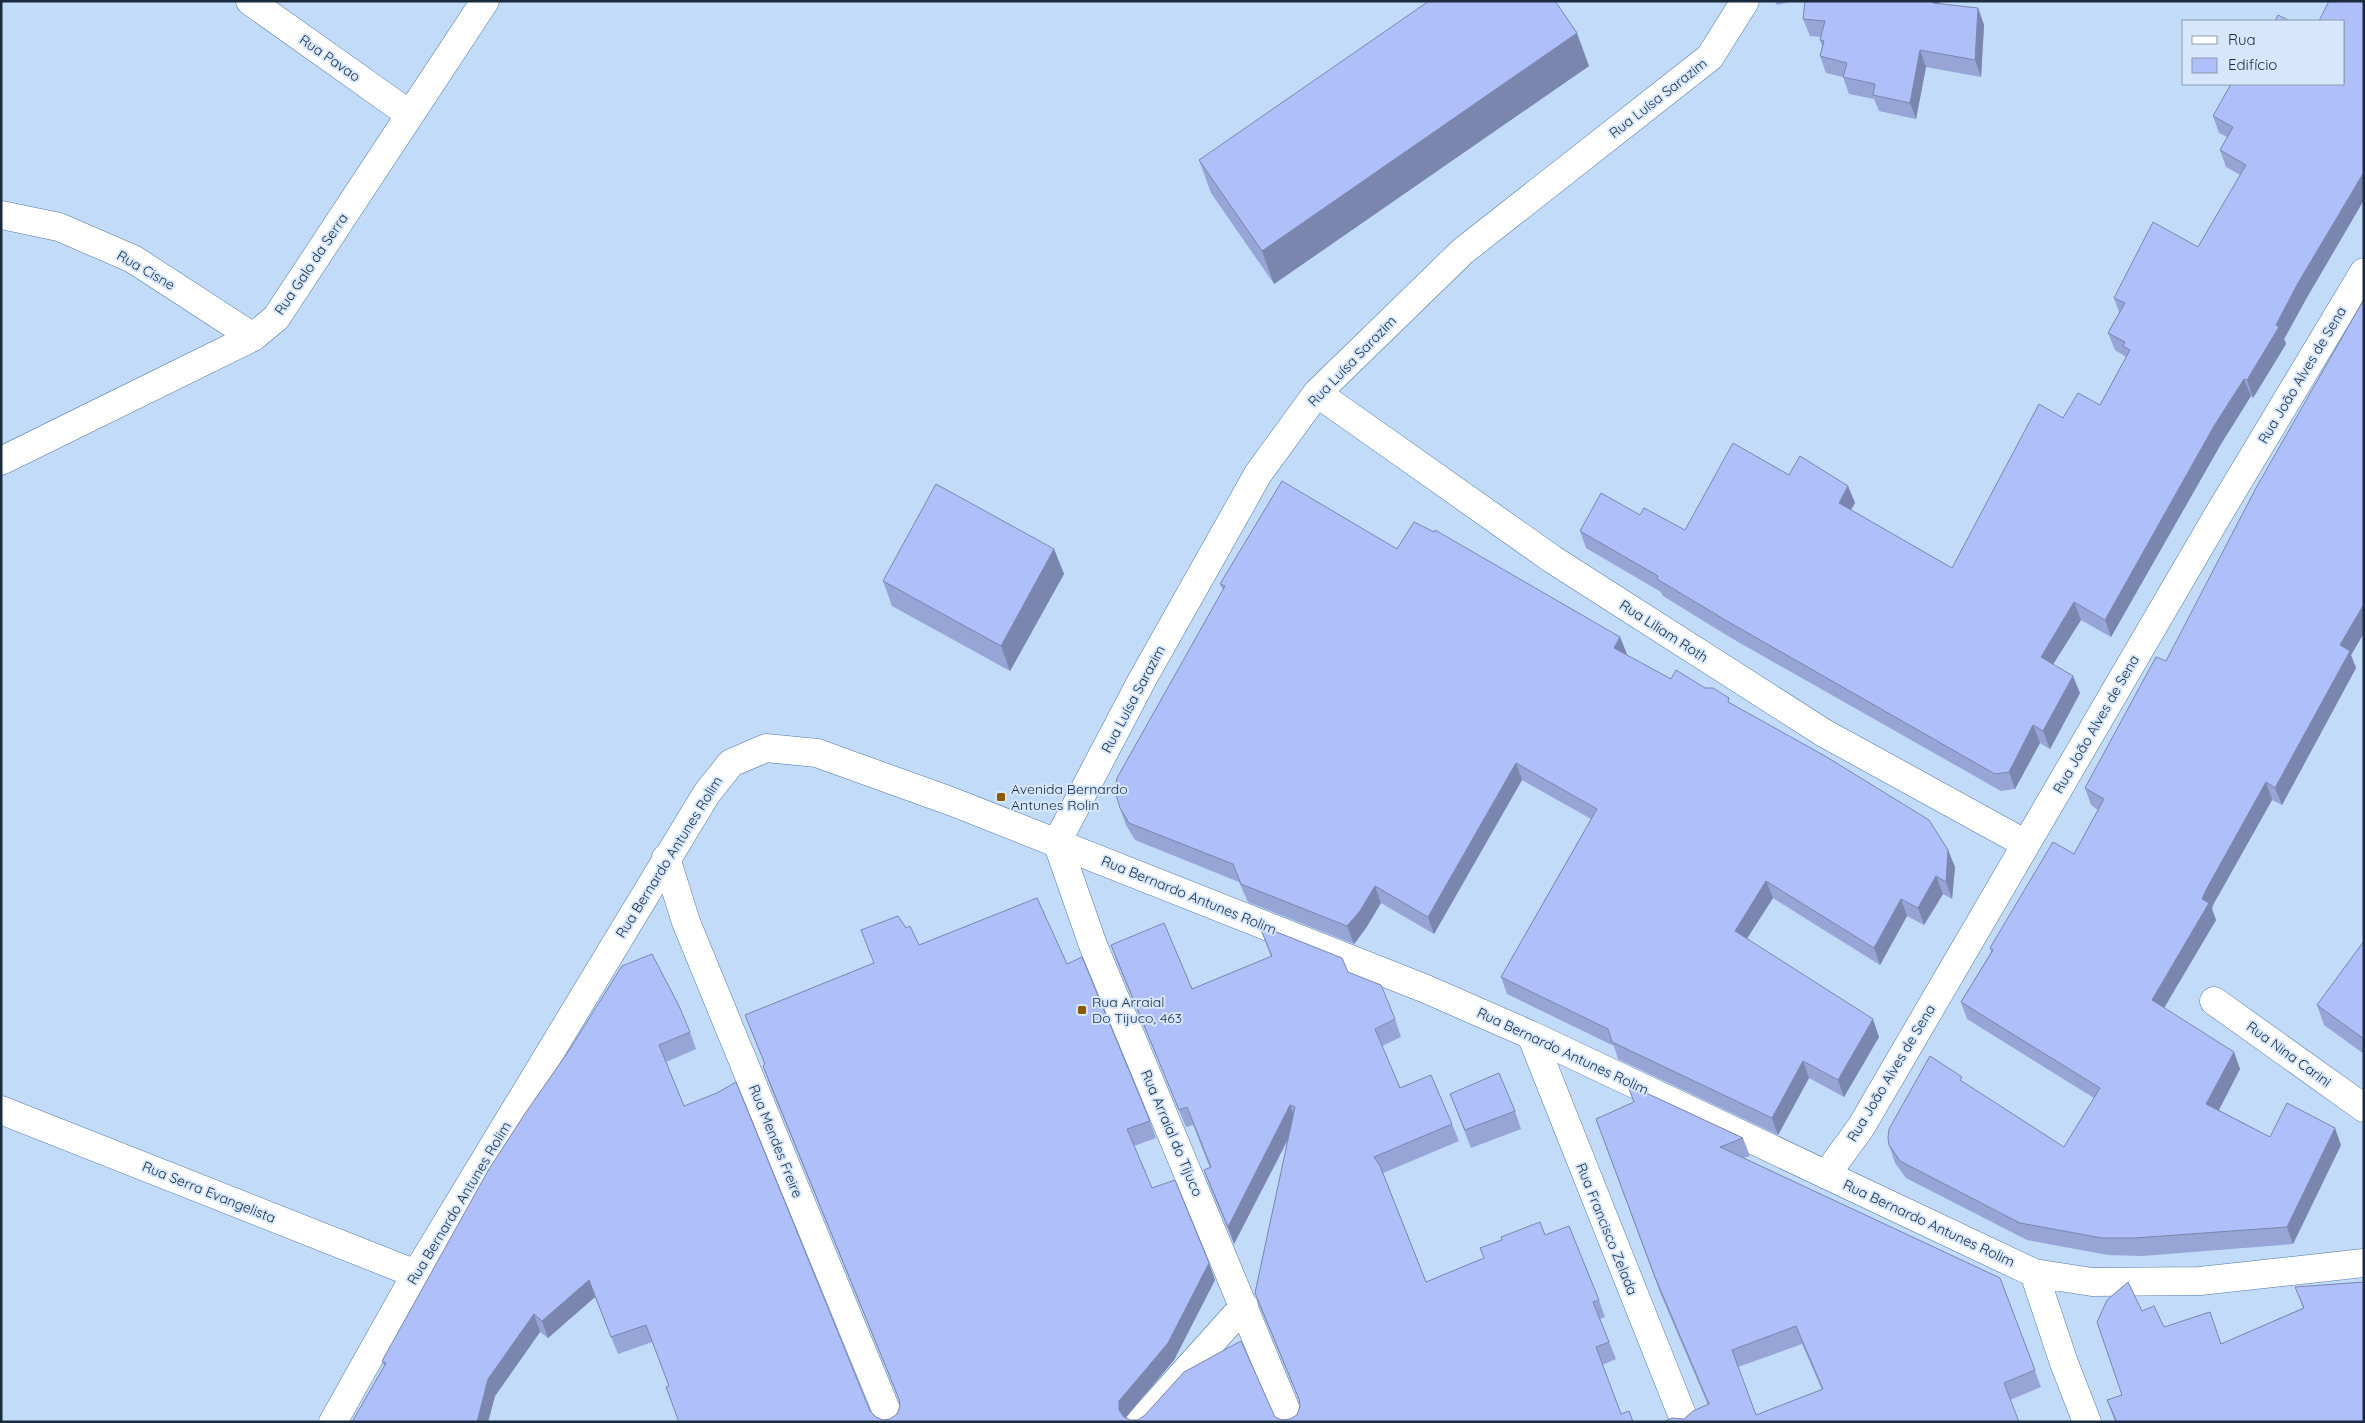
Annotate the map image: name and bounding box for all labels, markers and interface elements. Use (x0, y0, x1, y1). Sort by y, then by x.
legend (2182, 20, 2345, 85)
street label: Rua Pavao (296, 30, 364, 86)
text: Rua (2228, 30, 2256, 49)
street label: Rua Luísa Sarazim (1605, 54, 1711, 142)
text: Edifício (2228, 55, 2277, 74)
street label: Rua Galo da Serra (270, 210, 352, 318)
street label: Rua Cisne (114, 246, 178, 294)
street label: Rua João Alves de Sena (2254, 303, 2350, 447)
street label: Rua Luísa Sarazim (1304, 312, 1400, 410)
street label: Rua Liliam Roth (1616, 596, 1712, 666)
street label: Rua Luísa Sarazim (1097, 642, 1169, 756)
street label: Rua João Alves de Sena (2049, 652, 2143, 796)
street label: Rua Bernardo Antunes Rolim (612, 773, 726, 941)
place label: Avenida Bernardo Antunes Rolin (1011, 780, 1128, 814)
marker: Avenida Bernardo Antunes Rolin (995, 791, 1007, 803)
street label: Rua Bernardo Antunes Rolim (1099, 852, 1279, 938)
place label: Rua Arraial Do Tijuco, 463 (1092, 993, 1182, 1027)
street label: Rua João Alves de Sena (1843, 1001, 1939, 1145)
street label: Rua Bernardo Antunes Rolim (1474, 1003, 1652, 1099)
marker: Rua Arraial Do Tijuco, 463 (1076, 1004, 1088, 1016)
street label: Rua Nina Carini (2243, 1017, 2335, 1091)
street label: Rua Arraial do Tijuco (1137, 1067, 1207, 1199)
street label: Rua Mendes Freire (745, 1082, 807, 1200)
street label: Rua Bernardo Antunes Rolim (403, 1118, 515, 1288)
street label: Rua Serra Evangelista (140, 1157, 278, 1227)
street label: Rua Francisco Zelada (1572, 1160, 1642, 1298)
street label: Rua Bernardo Antunes Rolim (1840, 1175, 2018, 1271)

